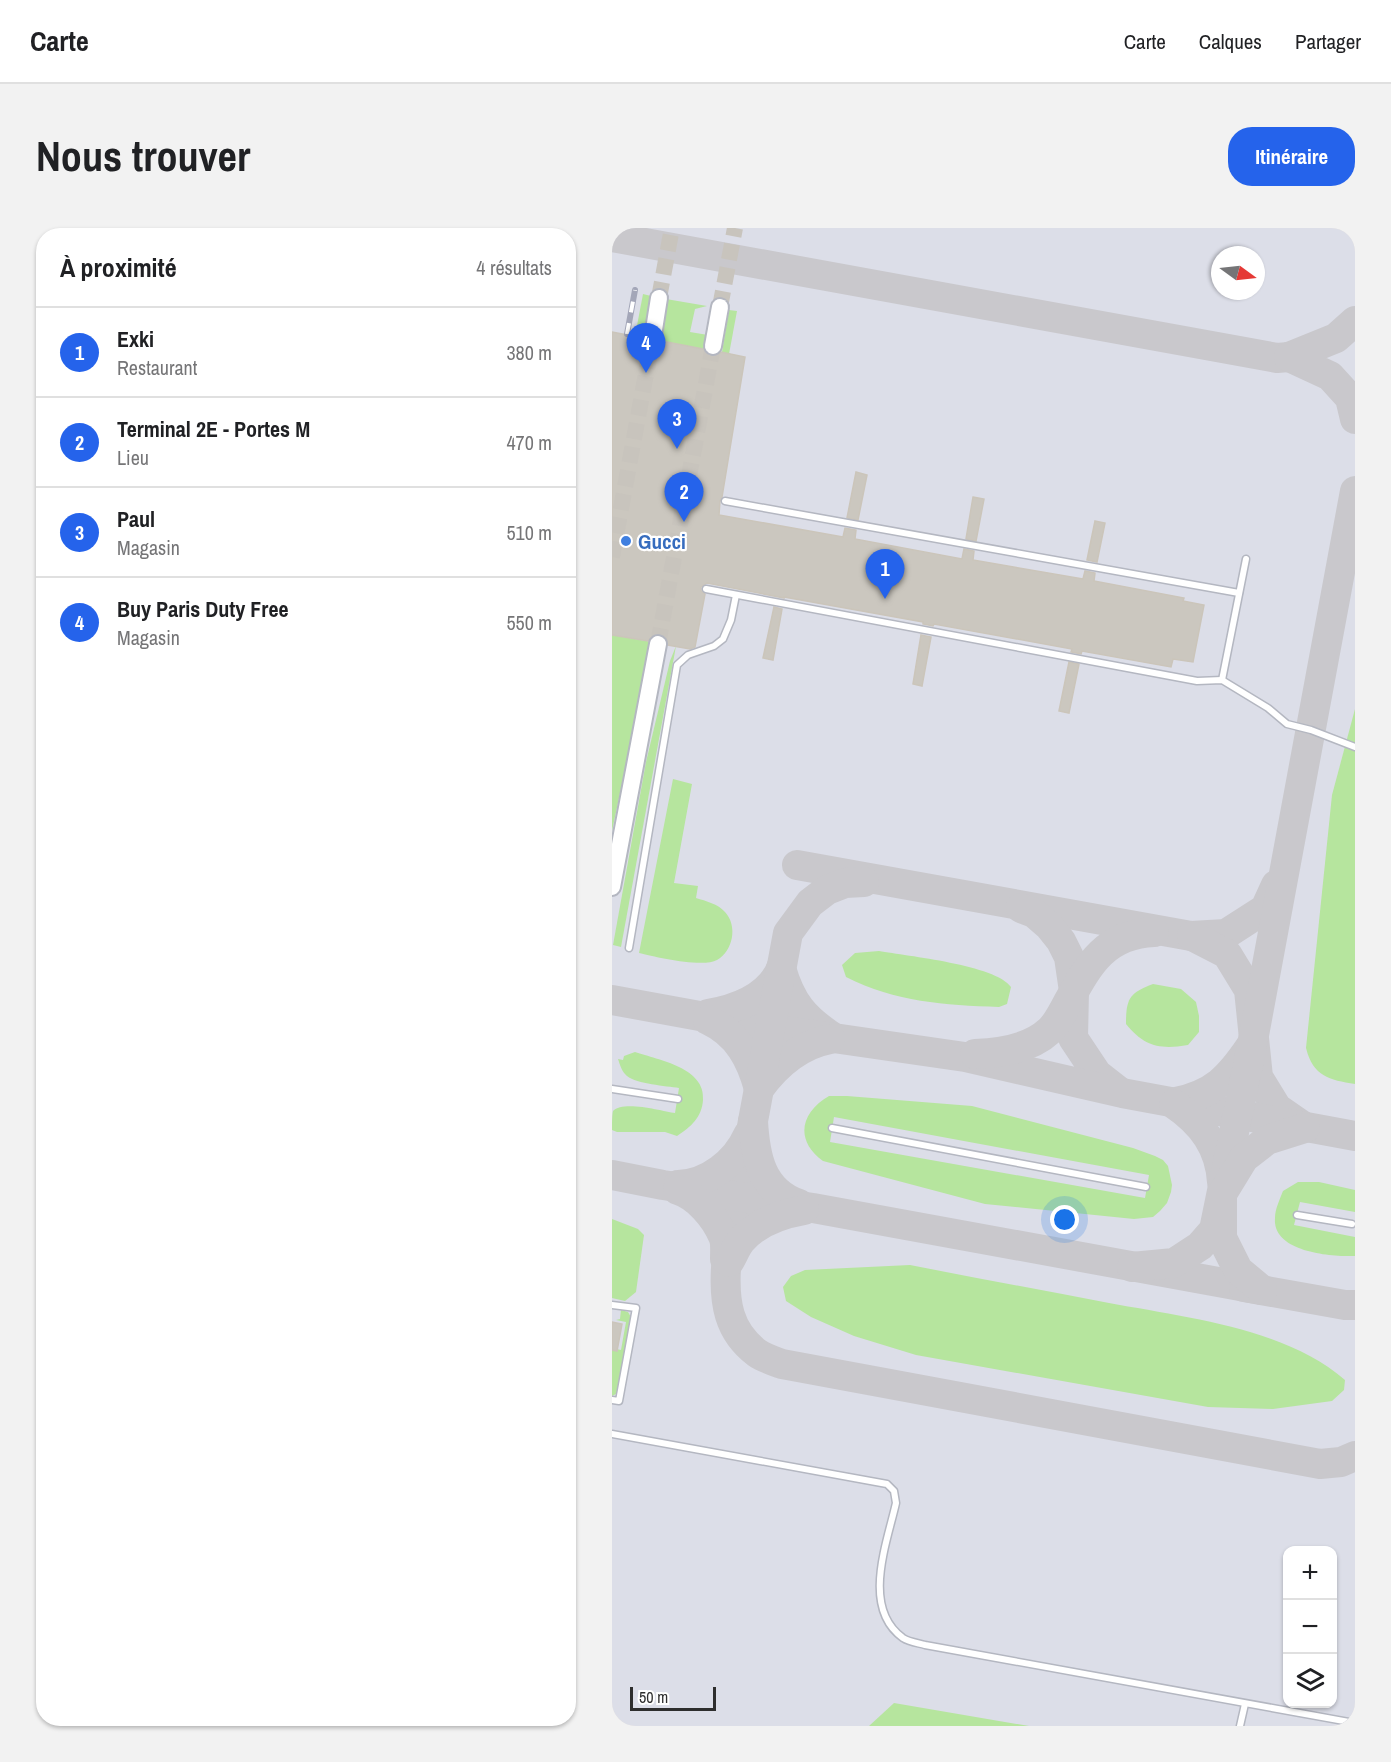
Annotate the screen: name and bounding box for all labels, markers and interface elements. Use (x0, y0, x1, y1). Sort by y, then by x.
text: Carte (30, 22, 89, 60)
text: Carte (1124, 27, 1166, 56)
text: Calques (1199, 27, 1262, 56)
text: Partager (1295, 27, 1361, 56)
button: Itinéraire (1228, 127, 1355, 186)
text: Nous trouver (36, 128, 250, 184)
north arrow (1211, 246, 1265, 300)
text: À proximité (60, 250, 177, 285)
text: 4 résultats (476, 254, 552, 281)
text: Exki (117, 324, 154, 354)
pin: 4 (627, 324, 666, 373)
text: 1 (75, 339, 84, 366)
text: 380 m (506, 339, 552, 366)
text: Restaurant (117, 354, 197, 381)
pin: 3 (658, 400, 696, 449)
text: Terminal 2E - Portes M (117, 414, 310, 444)
text: 2 (75, 429, 84, 456)
text: 470 m (506, 429, 552, 456)
text: Lieu (117, 444, 149, 471)
pin: 2 (664, 472, 704, 522)
text: Paul (117, 504, 155, 534)
text: 3 (75, 519, 84, 546)
text: 510 m (506, 519, 552, 546)
place label: Gucci (638, 527, 686, 556)
text: Magasin (117, 534, 180, 561)
marker: Gucci (619, 534, 633, 548)
pin: 1 (866, 550, 904, 599)
text: Buy Paris Duty Free (117, 594, 288, 624)
text: 4 (75, 609, 84, 636)
text: 550 m (506, 609, 552, 636)
text: Magasin (117, 624, 180, 651)
your location (1050, 1205, 1079, 1234)
map controls (1283, 1546, 1337, 1708)
button: + (1283, 1546, 1337, 1600)
button: − (1283, 1600, 1337, 1654)
button: layers (1283, 1654, 1337, 1708)
scale bar (630, 1684, 716, 1712)
text: 50 m (639, 1686, 668, 1708)

